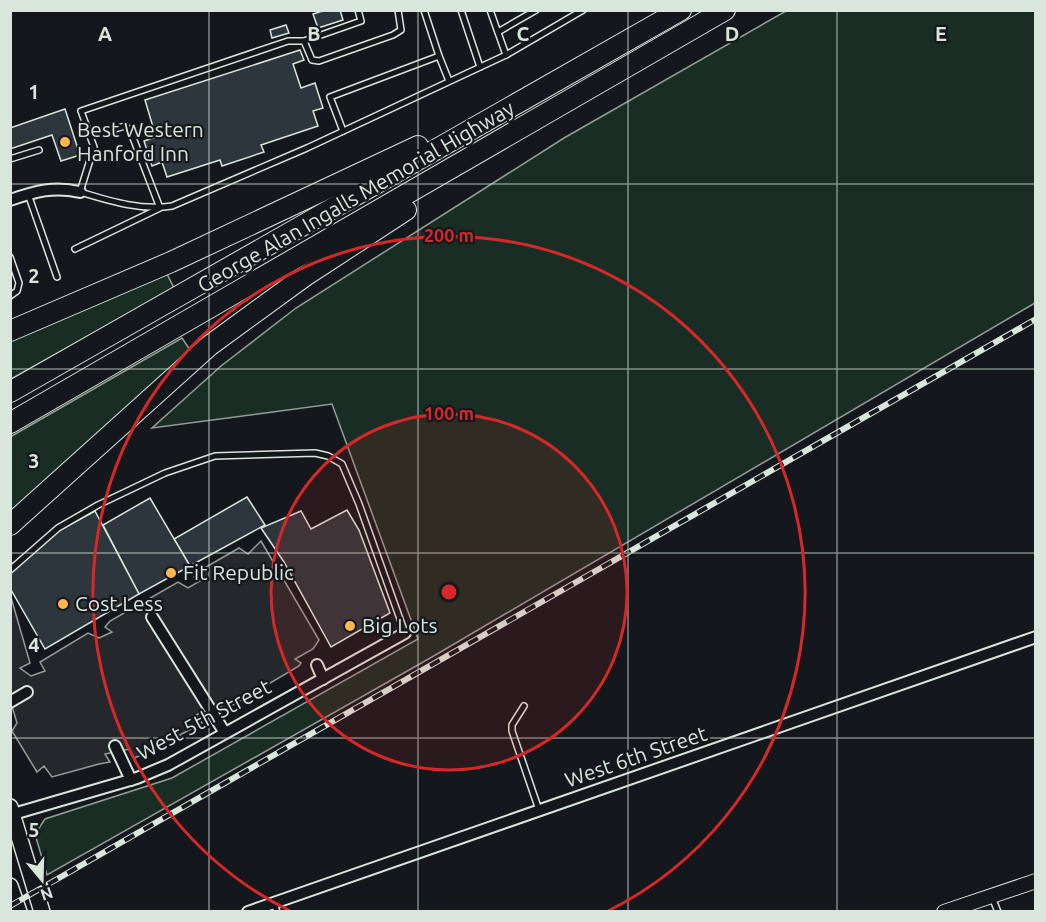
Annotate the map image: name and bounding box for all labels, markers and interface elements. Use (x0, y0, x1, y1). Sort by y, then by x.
text: A (98, 22, 112, 45)
text: B (307, 22, 321, 45)
text: C (517, 22, 530, 45)
text: D (725, 22, 739, 45)
text: E (935, 22, 947, 45)
text: 1 (28, 80, 40, 103)
street label: George Alan Ingalls Memorial Highway (193, 95, 518, 297)
place label: Best Western Hanford Inn (77, 117, 204, 165)
marker: Best Western Hanford Inn (58, 135, 72, 149)
text: 200 m (424, 225, 474, 245)
text: 2 (28, 264, 40, 287)
text: 100 m (424, 403, 474, 423)
text: 3 (28, 449, 40, 472)
place label: Fit Republic (183, 560, 294, 584)
marker: Fit Republic (164, 566, 178, 580)
centre of rings (439, 582, 459, 602)
place label: Cost Less (75, 591, 163, 615)
marker: Cost Less (56, 597, 70, 611)
place label: Big Lots (362, 613, 438, 637)
marker: Big Lots (343, 619, 357, 633)
text: 4 (28, 633, 40, 656)
street label: West 5th Street (132, 674, 275, 765)
street label: West 6th Street (562, 721, 710, 792)
text: 5 (28, 818, 40, 841)
north arrow (12, 850, 72, 910)
text: N (38, 884, 55, 905)

